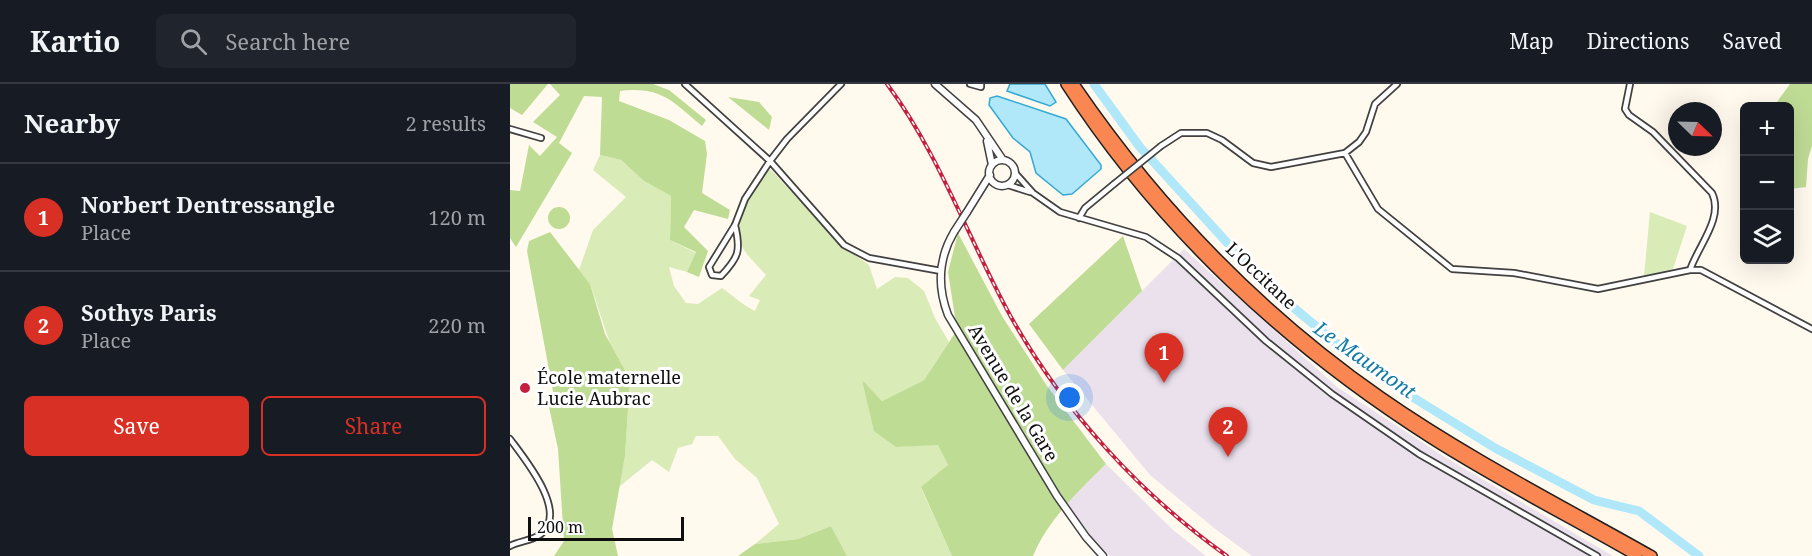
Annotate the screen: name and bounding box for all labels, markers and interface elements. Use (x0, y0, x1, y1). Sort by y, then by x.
search box (156, 14, 576, 68)
text: Kartio (30, 22, 120, 60)
icon: search (177, 25, 210, 58)
text: Search here (225, 26, 350, 56)
text: Map (1509, 27, 1554, 55)
text: Directions (1587, 27, 1689, 55)
text: Saved (1722, 27, 1782, 55)
north arrow (1668, 102, 1722, 156)
map controls (1740, 102, 1794, 264)
button: + (1740, 102, 1794, 156)
text: Nearby (24, 105, 120, 141)
text: 2 results (406, 110, 486, 137)
button: − (1740, 156, 1794, 210)
text: Norbert Dentressangle (81, 189, 335, 219)
text: 1 (38, 204, 49, 231)
text: 120 m (428, 204, 486, 231)
button: layers (1740, 210, 1794, 264)
text: Place (81, 219, 131, 246)
street label: L'Occitane (1221, 236, 1302, 314)
text: Sothys Paris (81, 297, 217, 327)
text: 2 (38, 312, 49, 339)
text: 220 m (428, 312, 486, 339)
water label: Le Maumont (1308, 314, 1422, 405)
street label: Avenue de la Gare (963, 319, 1064, 465)
text: Place (81, 327, 131, 354)
pin: 1 (1144, 334, 1184, 383)
place label: École maternelle Lucie Aubrac (537, 365, 681, 410)
marker: École maternelle Lucie Aubrac (518, 381, 532, 395)
your location (1055, 383, 1084, 412)
button: Save (24, 396, 249, 456)
button: Share (261, 396, 486, 456)
pin: 2 (1208, 408, 1248, 457)
scale bar (528, 514, 684, 542)
text: 200 m (537, 516, 583, 538)

